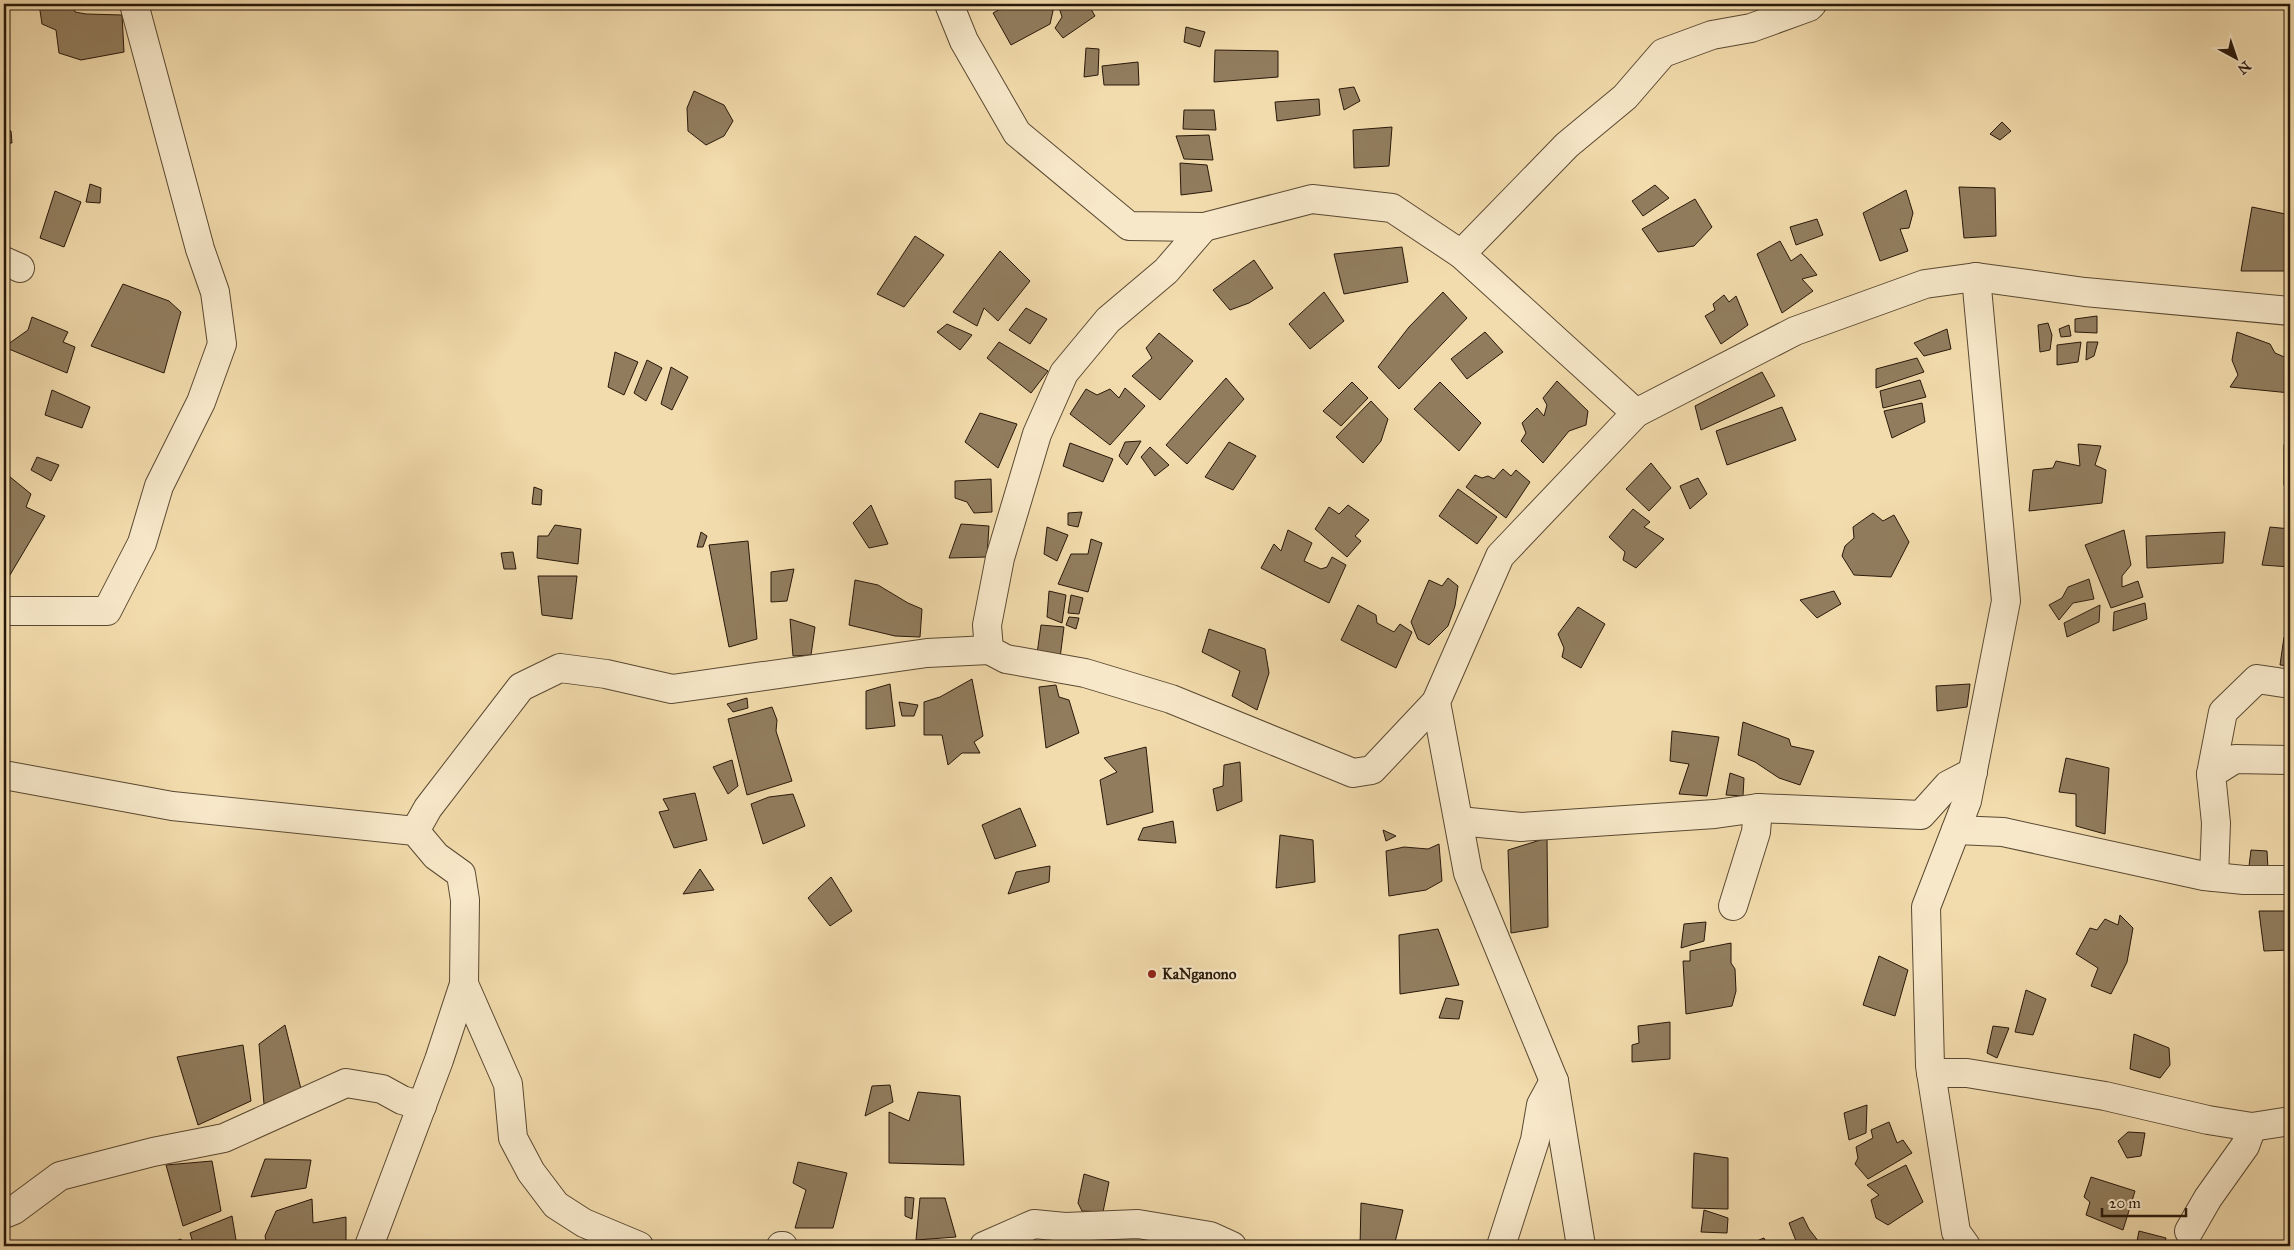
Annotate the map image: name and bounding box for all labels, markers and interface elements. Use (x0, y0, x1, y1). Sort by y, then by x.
north arrow (2212, 32, 2262, 82)
text: N (2234, 57, 2254, 78)
place label: KaNganono (1162, 965, 1237, 984)
marker: KaNganono (1146, 968, 1158, 980)
scale bar (2102, 1185, 2185, 1217)
text: 20 m (2109, 1194, 2141, 1212)

